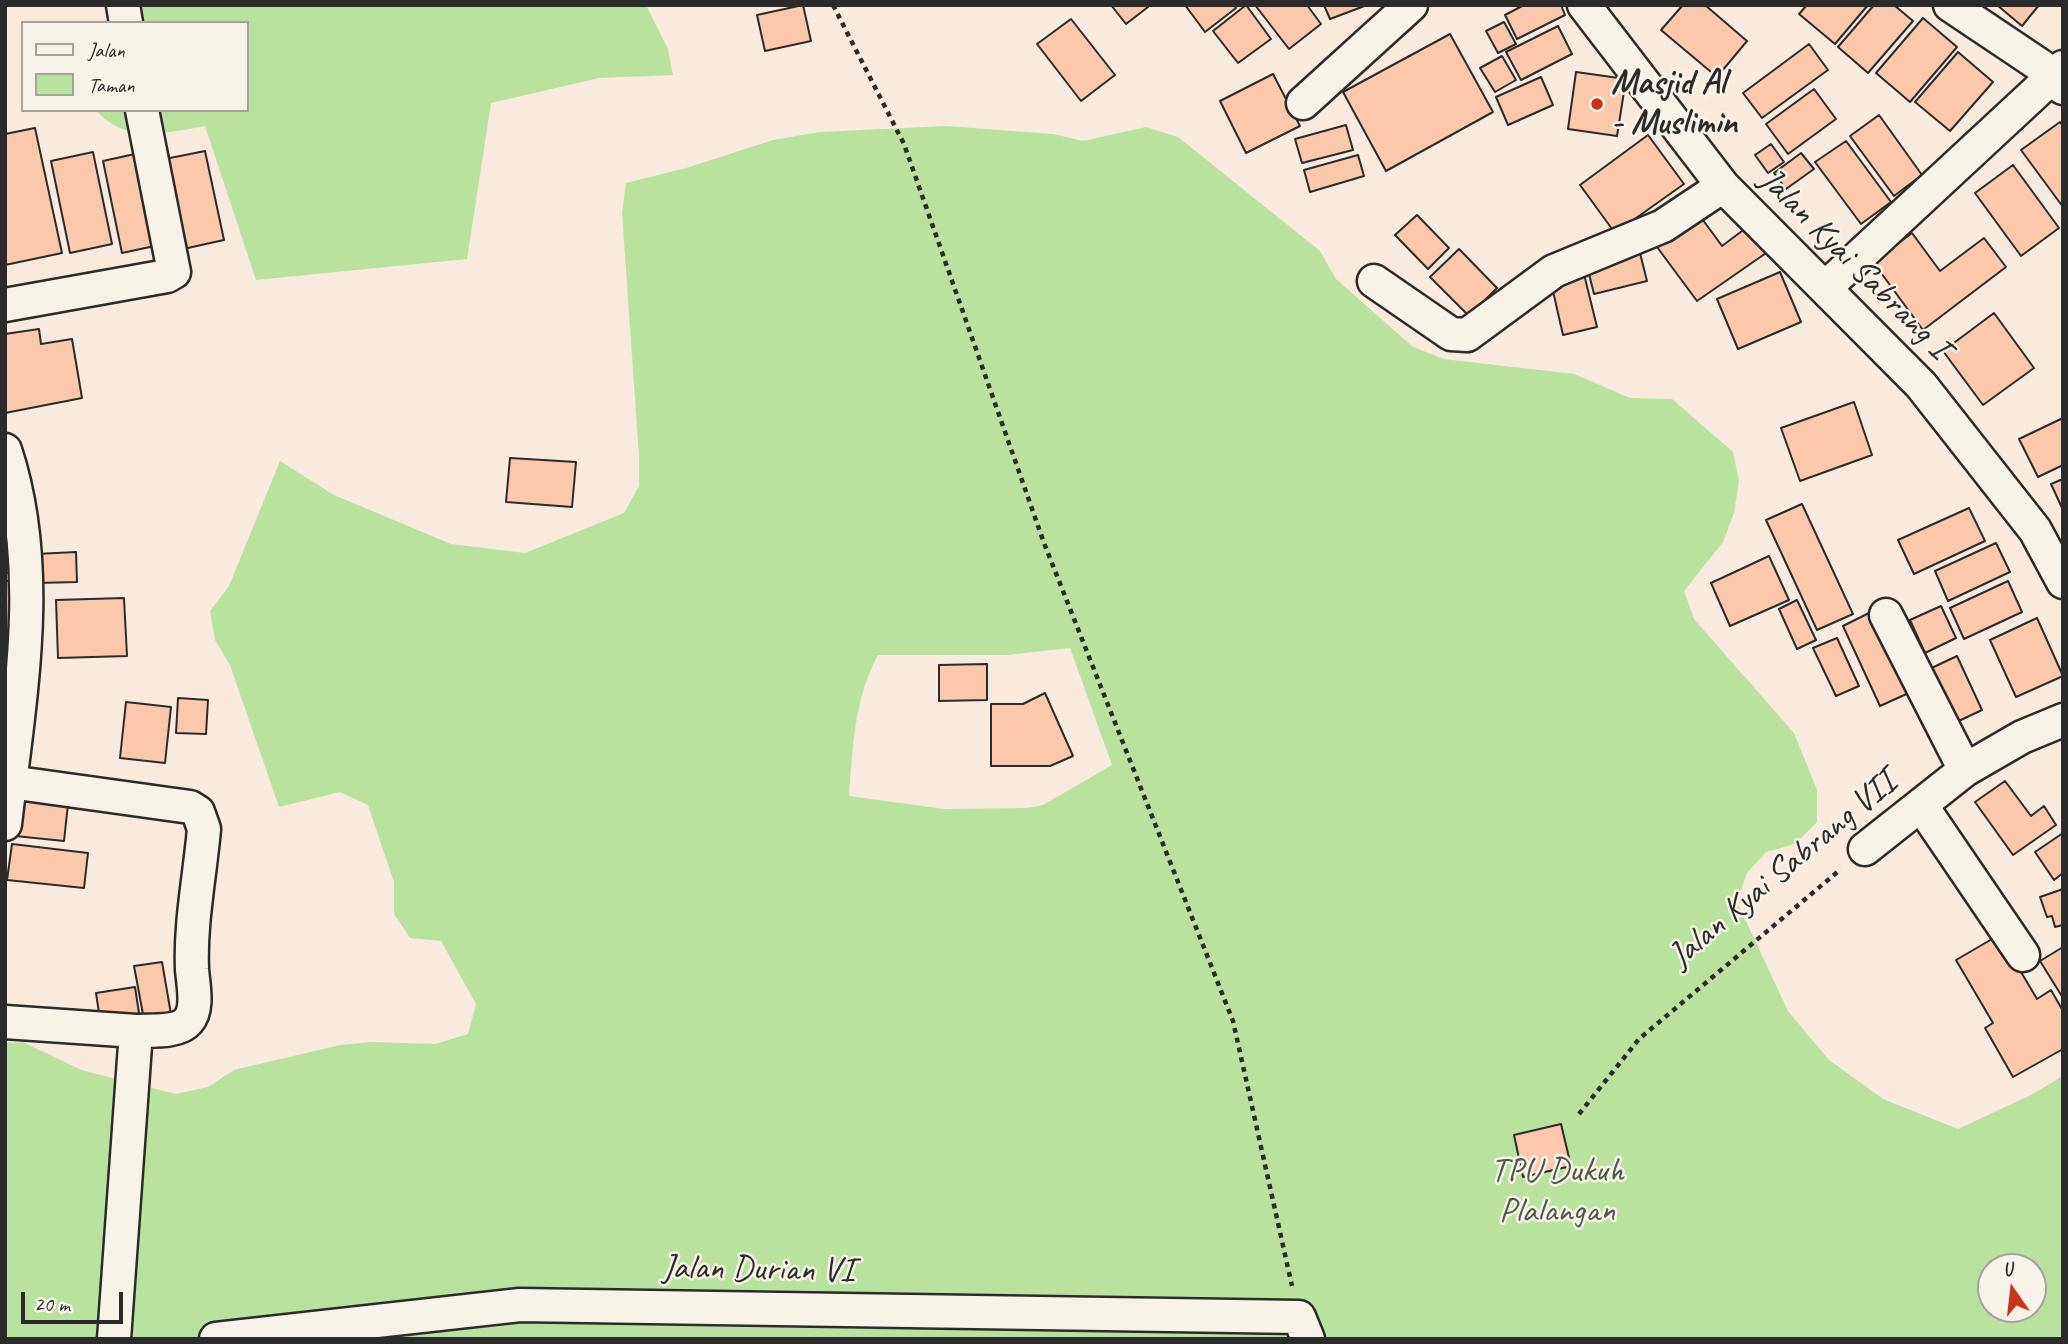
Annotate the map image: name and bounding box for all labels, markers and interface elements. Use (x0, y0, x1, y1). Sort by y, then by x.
legend (21, 21, 248, 112)
text: Jalan (88, 37, 125, 63)
place label: Masjid Al - Muslimin (1611, 63, 1737, 145)
text: Taman (88, 72, 135, 98)
marker: Masjid Al - Muslimin (1589, 96, 1605, 112)
street label: Jalan Kyai Sabrang I (1750, 160, 1958, 368)
street label: Jalan Kyai Sabrang VII (1661, 763, 1905, 977)
park label: TPU Dukuh Plalangan (1490, 1151, 1624, 1233)
street label: Jalan Durian VI (662, 1247, 854, 1293)
north arrow (1977, 1253, 2047, 1323)
text: U (2000, 1257, 2015, 1282)
scale bar (24, 1278, 126, 1322)
text: 20 m (34, 1291, 70, 1317)

